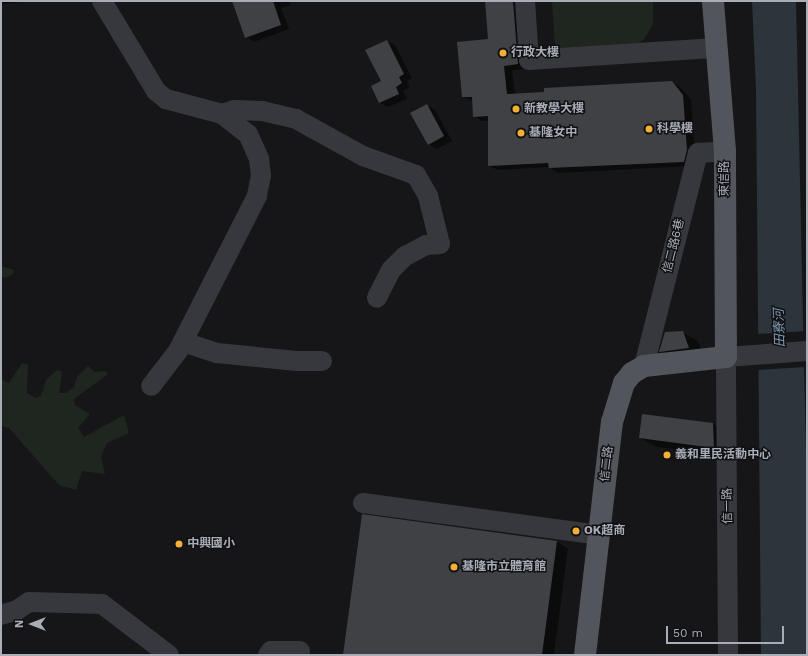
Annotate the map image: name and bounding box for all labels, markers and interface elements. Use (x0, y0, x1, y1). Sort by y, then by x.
place label: 行政大樓 (511, 46, 559, 60)
marker: 行政大樓 (498, 48, 508, 58)
place label: 新教學大樓 (524, 102, 584, 116)
marker: 新教學大樓 (511, 104, 521, 114)
place label: 科學樓 (657, 122, 693, 136)
marker: 科學樓 (644, 124, 654, 134)
place label: 基隆女中 (529, 126, 577, 140)
marker: 基隆女中 (516, 128, 526, 138)
street label: 東信路 (718, 161, 732, 197)
street label: 信二路6巷 (660, 217, 688, 275)
water label: 田寮河 (772, 308, 788, 348)
street label: 信二路 (598, 445, 616, 483)
place label: 義和里民活動中心 (675, 448, 771, 462)
marker: 義和里民活動中心 (662, 450, 672, 460)
street label: 信一路 (720, 488, 736, 524)
place label: OK超商 (584, 524, 625, 538)
marker: OK超商 (571, 526, 581, 536)
place label: 中興國小 (187, 537, 235, 551)
marker: 中興國小 (174, 539, 184, 549)
place label: 基隆市立體育館 (462, 560, 546, 574)
marker: 基隆市立體育館 (449, 562, 459, 572)
north arrow (12, 604, 52, 644)
scale bar (668, 618, 786, 644)
text: N (13, 620, 26, 628)
text: 50 m (673, 626, 703, 640)

